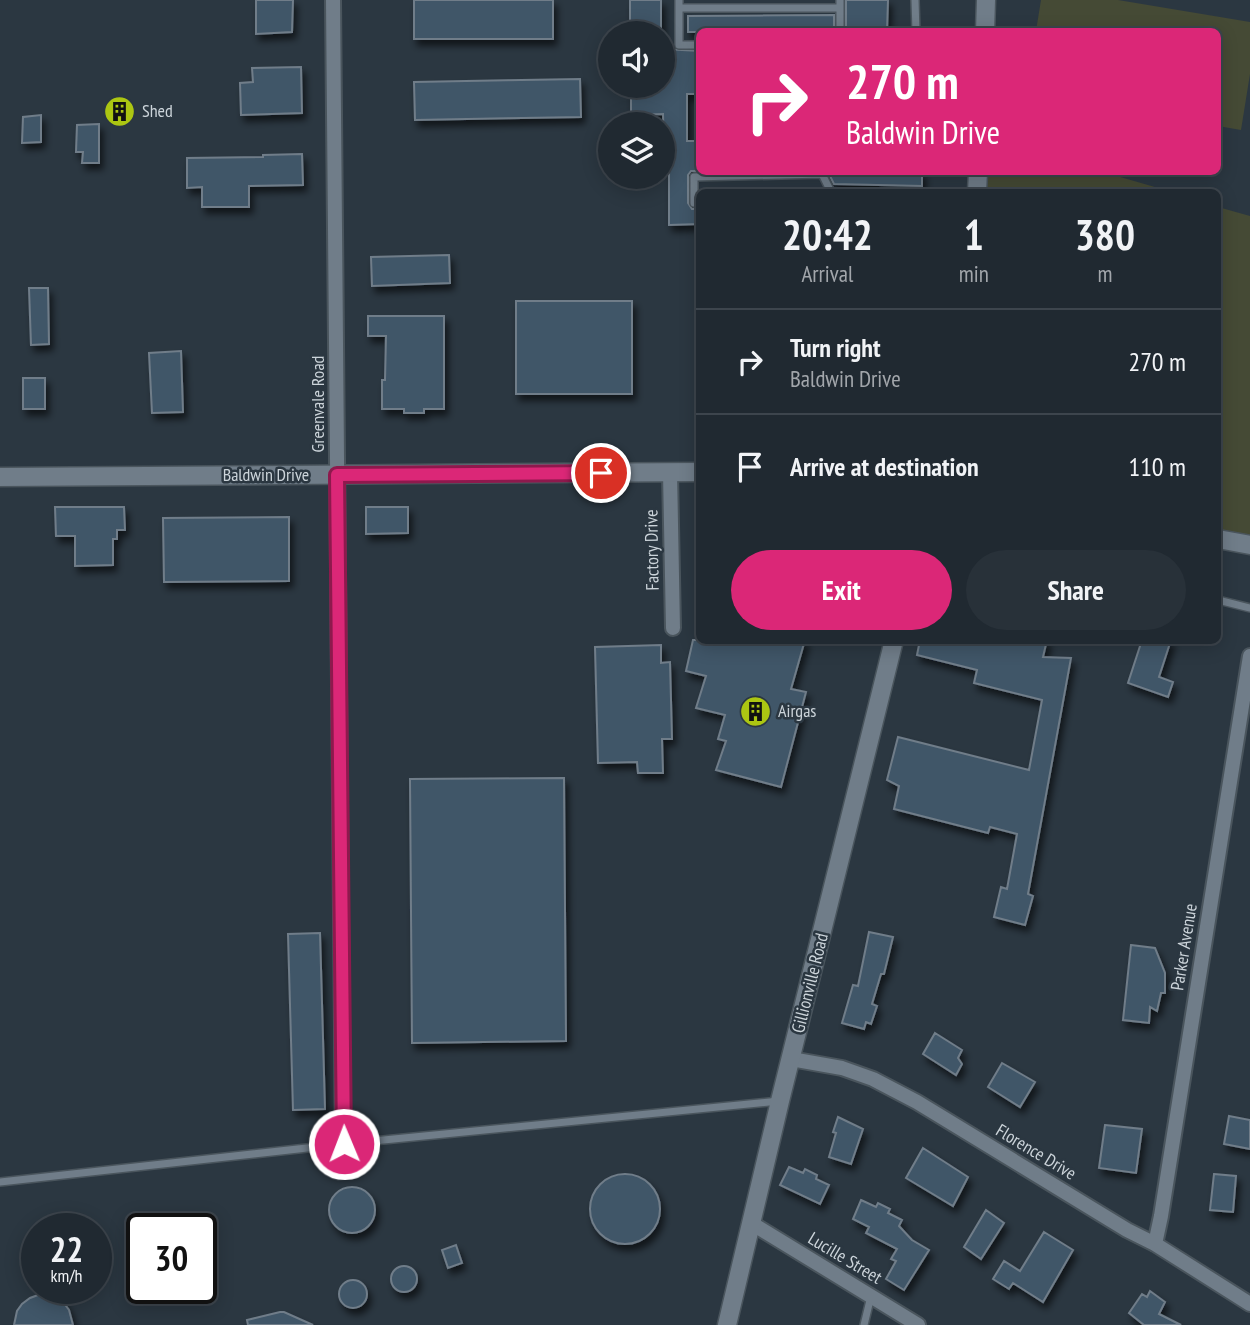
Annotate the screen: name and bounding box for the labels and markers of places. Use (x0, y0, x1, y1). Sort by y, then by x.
building icon: Shed (102, 94, 136, 128)
place label: Shed (142, 99, 173, 122)
pin (571, 443, 631, 503)
building icon: Airgas (738, 694, 772, 728)
place label: Airgas (778, 699, 816, 722)

